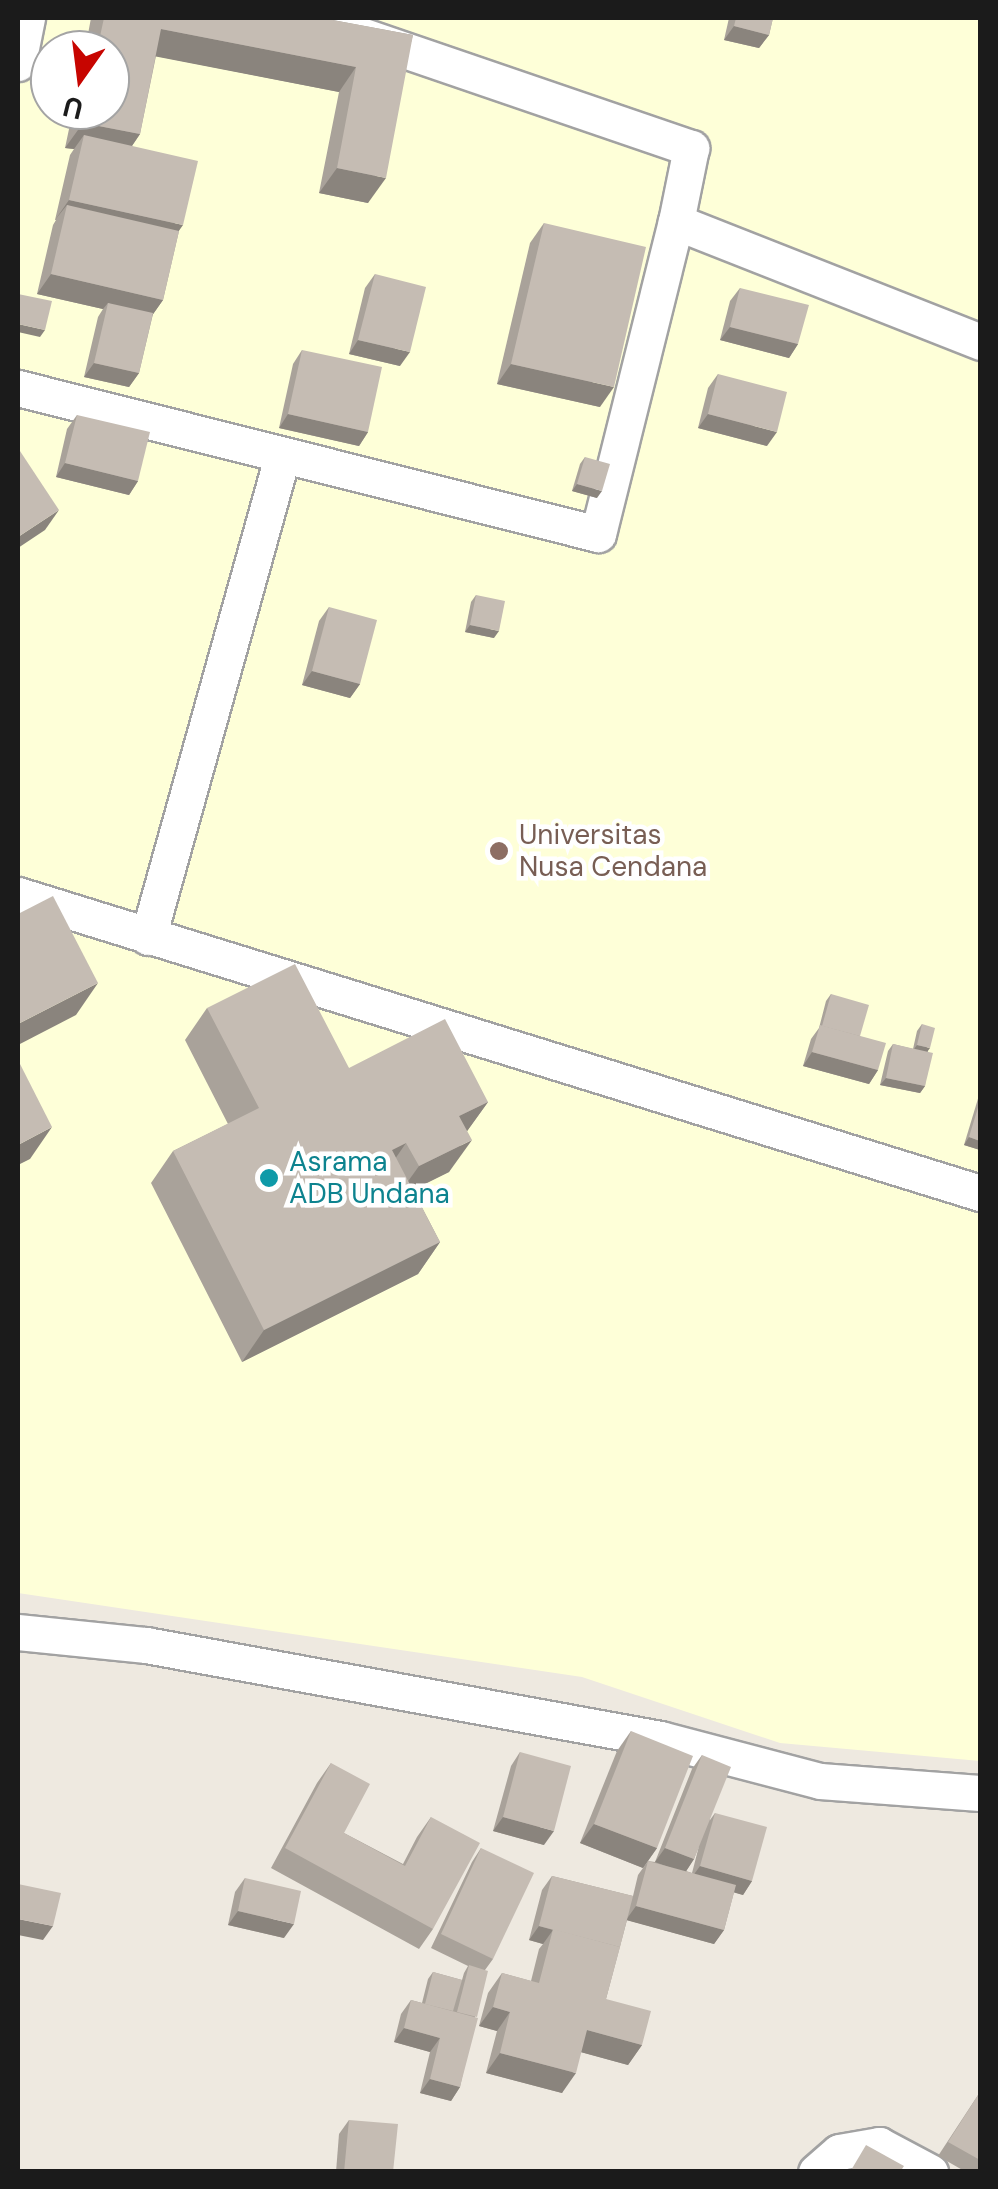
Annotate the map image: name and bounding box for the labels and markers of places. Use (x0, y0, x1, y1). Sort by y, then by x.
place label: Universitas Nusa Cendana (519, 818, 707, 884)
marker: Universitas Nusa Cendana (488, 840, 510, 862)
place label: Asrama ADB Undana (289, 1145, 450, 1211)
marker: Asrama ADB Undana (258, 1167, 280, 1189)

